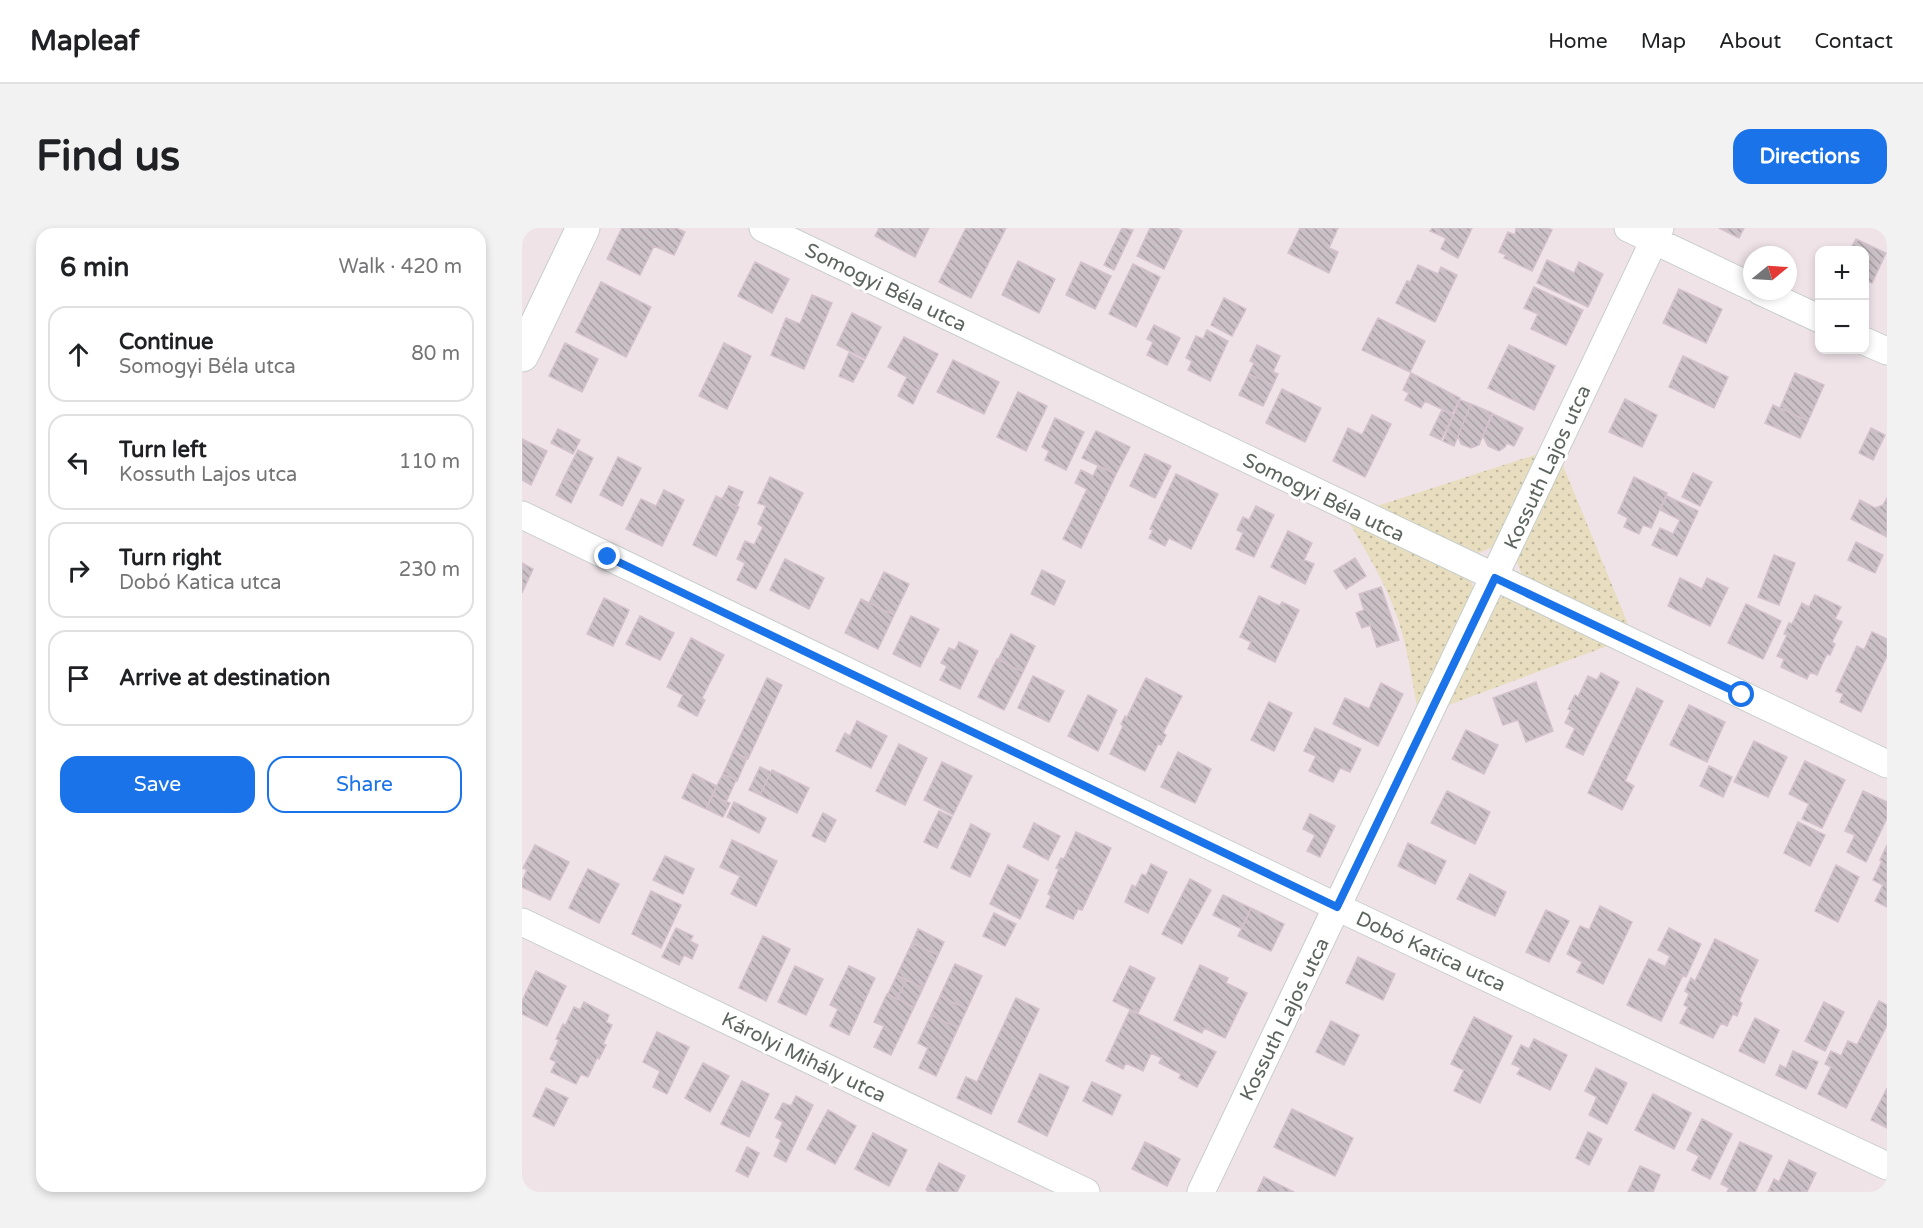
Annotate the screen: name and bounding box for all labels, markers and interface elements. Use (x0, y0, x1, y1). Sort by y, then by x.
text: Mapleaf (30, 24, 139, 58)
text: Home (1548, 29, 1608, 54)
text: Map (1641, 29, 1686, 54)
text: About (1719, 29, 1781, 54)
text: Contact (1814, 29, 1893, 54)
button: Directions (1733, 129, 1887, 184)
text: Find us (36, 131, 180, 182)
street label: Somogyi Béla utca (801, 238, 970, 337)
north arrow (1743, 246, 1797, 300)
map controls (1815, 246, 1869, 354)
button: + (1815, 246, 1869, 300)
text: 6 min (60, 252, 129, 283)
text: Walk · 420 m (339, 255, 462, 279)
button: − (1815, 300, 1869, 354)
text: Continue (119, 329, 214, 355)
icon: ahead (62, 338, 95, 371)
text: 80 m (411, 342, 460, 366)
text: Somogyi Béla utca (119, 355, 296, 379)
street label: Kossuth Lajos utca (1499, 382, 1596, 553)
text: Turn left (119, 437, 207, 463)
icon: left (62, 446, 95, 479)
street label: Somogyi Béla utca (1239, 448, 1408, 547)
text: 110 m (399, 450, 460, 474)
text: Kossuth Lajos utca (119, 463, 297, 487)
route end (594, 543, 620, 569)
text: Turn right (119, 545, 221, 571)
icon: right (62, 554, 95, 587)
text: 230 m (399, 558, 460, 582)
text: Dobó Katica utca (119, 571, 281, 595)
icon: arrive (62, 662, 95, 695)
text: Arrive at destination (119, 665, 330, 691)
route start (1728, 681, 1754, 707)
button: Save (60, 756, 255, 813)
button: Share (267, 756, 462, 813)
street label: Dobó Katica utca (1352, 907, 1509, 997)
street label: Kossuth Lajos utca (1235, 934, 1335, 1105)
street label: Károlyi Mihály utca (717, 1008, 890, 1108)

